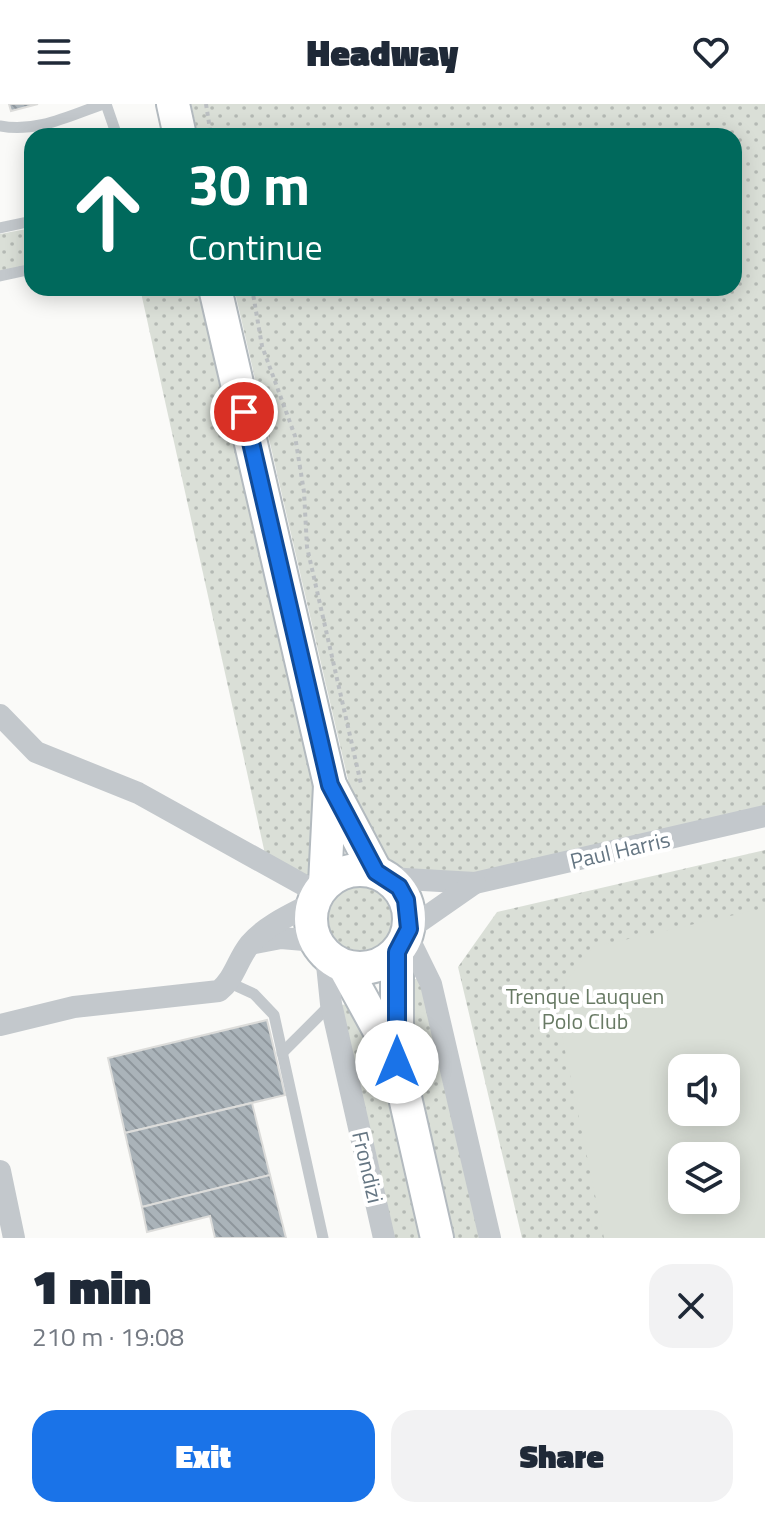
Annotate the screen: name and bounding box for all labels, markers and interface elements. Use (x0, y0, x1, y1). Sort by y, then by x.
text: Headway (307, 25, 458, 80)
icon: menu (32, 30, 76, 74)
icon: heart (689, 30, 733, 74)
text: 30 m (188, 142, 310, 227)
icon: ahead (56, 160, 160, 264)
text: Continue (188, 219, 323, 274)
pin (210, 378, 278, 446)
icon: arrive (222, 390, 266, 434)
street label: Paul Harris (567, 822, 673, 878)
park label: Trenque Lauquen Polo Club (506, 979, 664, 1038)
position arrow (355, 1020, 439, 1104)
map controls (668, 1054, 740, 1214)
button: sound (668, 1054, 740, 1126)
street label: Frondizi (343, 1128, 393, 1206)
button: layers (668, 1142, 740, 1214)
text: 1 min (32, 1250, 151, 1323)
button: close (649, 1264, 733, 1348)
text: 210 m · 19:08 (32, 1317, 184, 1356)
button: Exit (32, 1410, 375, 1502)
button: Share (391, 1410, 733, 1502)

